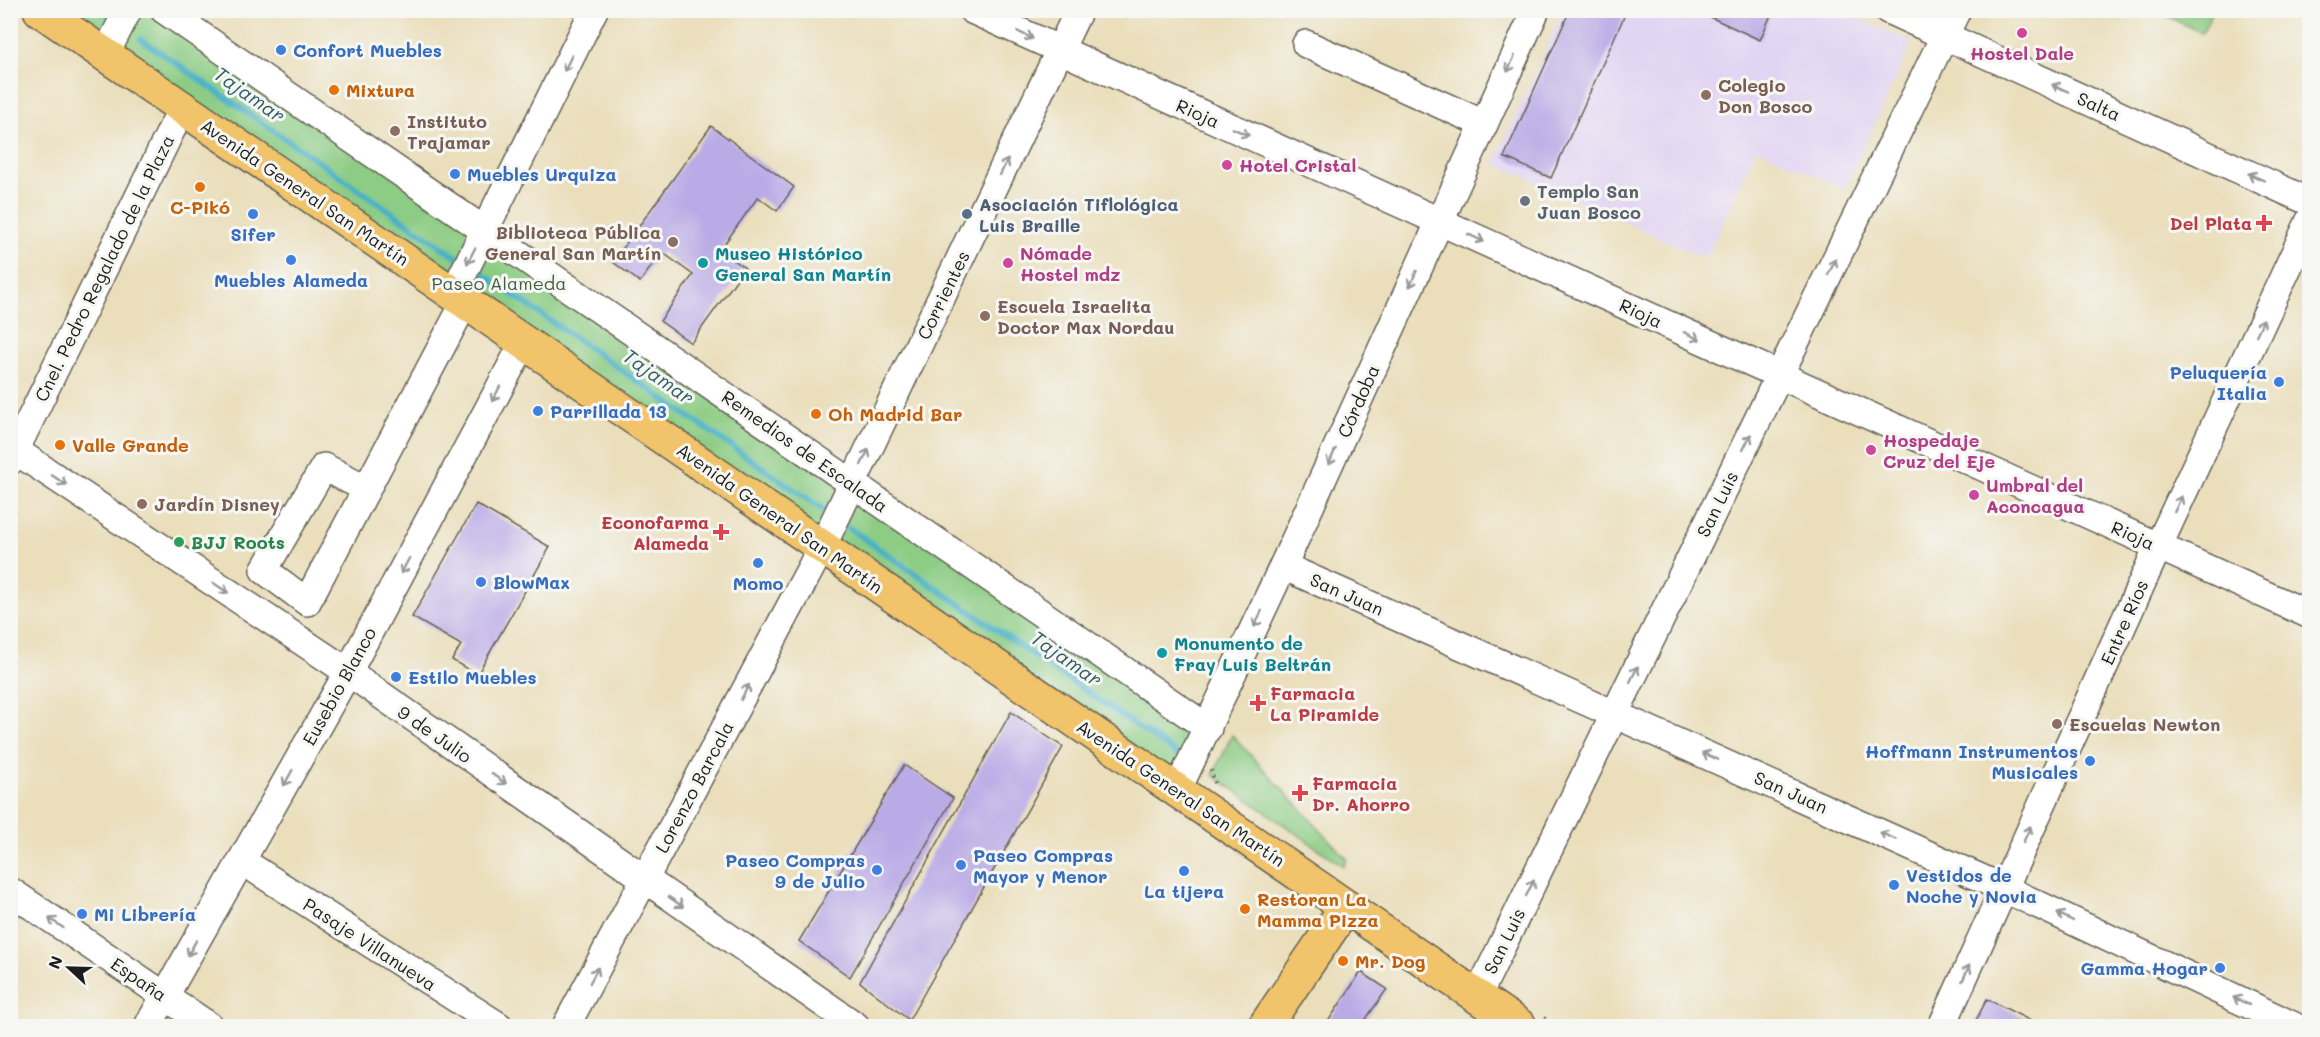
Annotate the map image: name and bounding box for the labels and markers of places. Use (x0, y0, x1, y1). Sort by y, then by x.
marker: Hostel Dale (2015, 26, 2029, 40)
place label: Confort Muebles (293, 38, 442, 62)
place label: Hostel Dale (1970, 41, 2074, 65)
marker: Confort Muebles (274, 43, 288, 57)
place label: Colegio Don Bosco (1718, 73, 1813, 118)
place label: Mixtura (346, 78, 415, 102)
marker: Mixtura (327, 83, 341, 97)
marker: Colegio Don Bosco (1699, 88, 1713, 102)
place label: Instituto Trajamar (407, 109, 491, 154)
marker: Instituto Trajamar (388, 124, 402, 138)
place label: Hotel Cristal (1239, 153, 1356, 177)
marker: Hotel Cristal (1220, 158, 1234, 172)
place label: Muebles Urquiza (467, 162, 616, 186)
marker: Muebles Urquiza (448, 167, 462, 181)
place label: Templo San Juan Bosco (1537, 179, 1641, 224)
marker: C-Pikó (193, 180, 207, 194)
place label: Asociación Tiflológica Luis Braille (979, 192, 1179, 237)
marker: Templo San Juan Bosco (1518, 194, 1532, 208)
place label: C-Pikó (170, 195, 230, 219)
marker: Sifer (246, 207, 260, 221)
marker: Asociación Tiflológica Luis Braille (960, 207, 974, 221)
place label: Del Plata (2170, 211, 2252, 235)
marker: Del Plata (2257, 216, 2271, 230)
place label: Biblioteca Pública General San Martín (485, 220, 661, 265)
place label: Sifer (230, 222, 276, 246)
marker: Biblioteca Pública General San Martín (666, 235, 680, 249)
place label: Museo Histórico General San Martín (715, 241, 891, 286)
place label: Nómade Hostel mdz (1020, 241, 1120, 286)
marker: Muebles Alameda (284, 253, 298, 267)
marker: Museo Histórico General San Martín (696, 256, 710, 270)
marker: Nómade Hostel mdz (1001, 256, 1015, 270)
place label: Muebles Alameda (214, 268, 368, 292)
place label: Escuela Israelita Doctor Max Nordau (997, 294, 1175, 339)
marker: Escuela Israelita Doctor Max Nordau (978, 309, 992, 323)
place label: Peluquería Italia (2169, 360, 2267, 405)
marker: Peluquería Italia (2272, 375, 2286, 389)
place label: Parrillada 13 (550, 399, 667, 423)
place label: Oh Madrid Bar (828, 402, 962, 426)
marker: Parrillada 13 (531, 404, 545, 418)
marker: Oh Madrid Bar (809, 407, 823, 421)
place label: Hospedaje Cruz del Eje (1883, 428, 1995, 473)
place label: Valle Grande (72, 433, 189, 457)
marker: Valle Grande (53, 438, 67, 452)
marker: Hospedaje Cruz del Eje (1864, 443, 1878, 457)
place label: Umbral del Aconcagua (1986, 473, 2084, 518)
marker: Umbral del Aconcagua (1967, 488, 1981, 502)
place label: Jardín Disney (154, 492, 280, 516)
marker: Jardín Disney (135, 497, 149, 511)
place label: Econofarma Alameda (601, 510, 709, 555)
marker: Econofarma Alameda (714, 525, 728, 539)
place label: BJJ Roots (191, 530, 285, 554)
marker: BJJ Roots (172, 535, 186, 549)
marker: Momo (751, 556, 765, 570)
place label: BlowMax (493, 570, 570, 594)
place label: Momo (733, 571, 783, 595)
marker: BlowMax (474, 575, 488, 589)
place label: Monumento de Fray Luis Beltrán (1174, 631, 1331, 676)
marker: Monumento de Fray Luis Beltrán (1155, 646, 1169, 660)
place label: Estilo Muebles (408, 665, 537, 689)
marker: Estilo Muebles (389, 670, 403, 684)
place label: Farmacia La Piramide (1270, 681, 1380, 726)
marker: Farmacia La Piramide (1251, 696, 1265, 710)
place label: Escuelas Newton (2069, 712, 2220, 736)
marker: Escuelas Newton (2050, 717, 2064, 731)
place label: Hoffmann Instrumentos Musicales (1865, 739, 2078, 784)
marker: Hoffmann Instrumentos Musicales (2083, 754, 2097, 768)
place label: Farmacia Dr. Ahorro (1312, 771, 1410, 816)
marker: Farmacia Dr. Ahorro (1293, 786, 1307, 800)
place label: Paseo Compras Mayor y Menor (973, 843, 1113, 888)
place label: Paseo Compras 9 de Julio (725, 848, 865, 893)
marker: Paseo Compras Mayor y Menor (954, 858, 968, 872)
marker: Paseo Compras 9 de Julio (870, 863, 884, 877)
place label: Vestidos de Noche y Novia (1906, 863, 2037, 908)
marker: La tijera (1177, 864, 1191, 878)
marker: Vestidos de Noche y Novia (1887, 878, 1901, 892)
place label: La tijera (1144, 879, 1224, 903)
place label: Restoran La Mamma Pizza (1257, 887, 1379, 932)
place label: Mi Librería (94, 902, 196, 926)
marker: Restoran La Mamma Pizza (1238, 902, 1252, 916)
marker: Mi Librería (75, 907, 89, 921)
place label: Mr. Dog (1355, 949, 1426, 973)
marker: Mr. Dog (1336, 954, 1350, 968)
place label: Gamma Hogar (2080, 956, 2208, 980)
marker: Gamma Hogar (2213, 961, 2227, 975)

